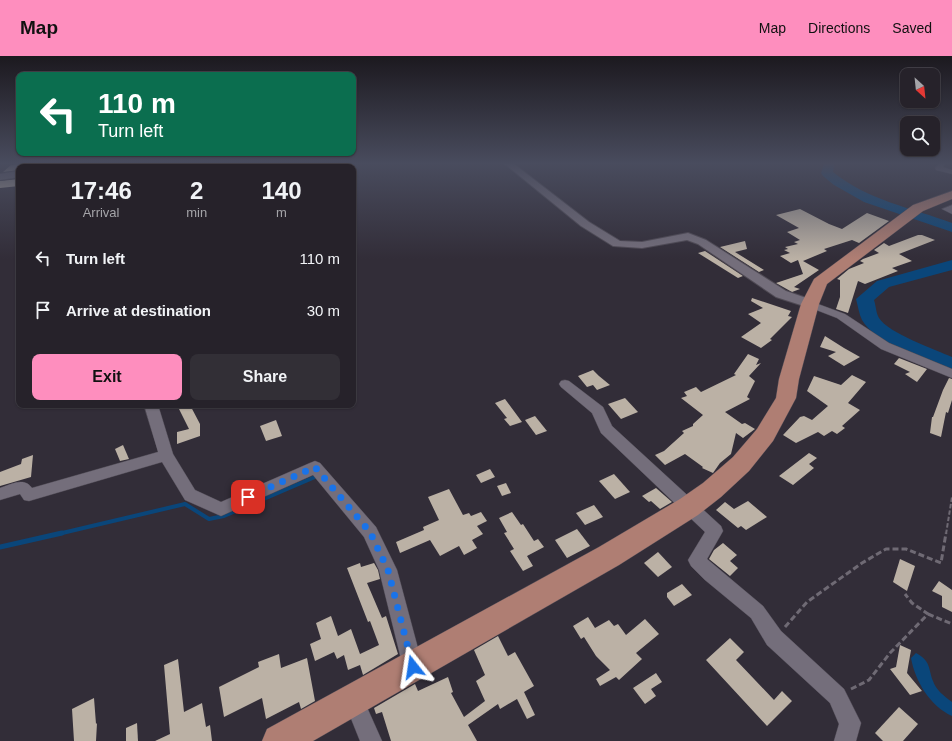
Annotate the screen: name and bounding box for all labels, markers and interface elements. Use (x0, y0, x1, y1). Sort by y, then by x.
text: Map (20, 17, 58, 38)
text: Map (759, 20, 786, 36)
text: Directions (808, 20, 870, 36)
text: Saved (892, 20, 932, 36)
north arrow (900, 68, 940, 108)
map controls (900, 68, 940, 156)
icon: left (32, 88, 84, 140)
text: 110 m (98, 88, 176, 119)
button: search (900, 116, 940, 156)
text: Turn left (98, 121, 163, 141)
text: 17:46 (70, 177, 132, 204)
text: 2 (190, 177, 203, 204)
text: 140 (262, 177, 302, 204)
text: Arrival (83, 205, 120, 220)
text: min (186, 205, 207, 220)
text: m (276, 205, 287, 220)
icon: left (32, 247, 54, 269)
text: Turn left (66, 250, 125, 267)
text: 110 m (299, 250, 340, 267)
icon: arrive (32, 299, 54, 321)
text: Arrive at destination (66, 302, 211, 319)
text: 30 m (307, 302, 340, 319)
button: Exit (32, 354, 182, 400)
button: Share (190, 354, 340, 400)
pin (231, 480, 265, 514)
icon: arrive (237, 486, 259, 508)
position arrow (392, 646, 434, 688)

